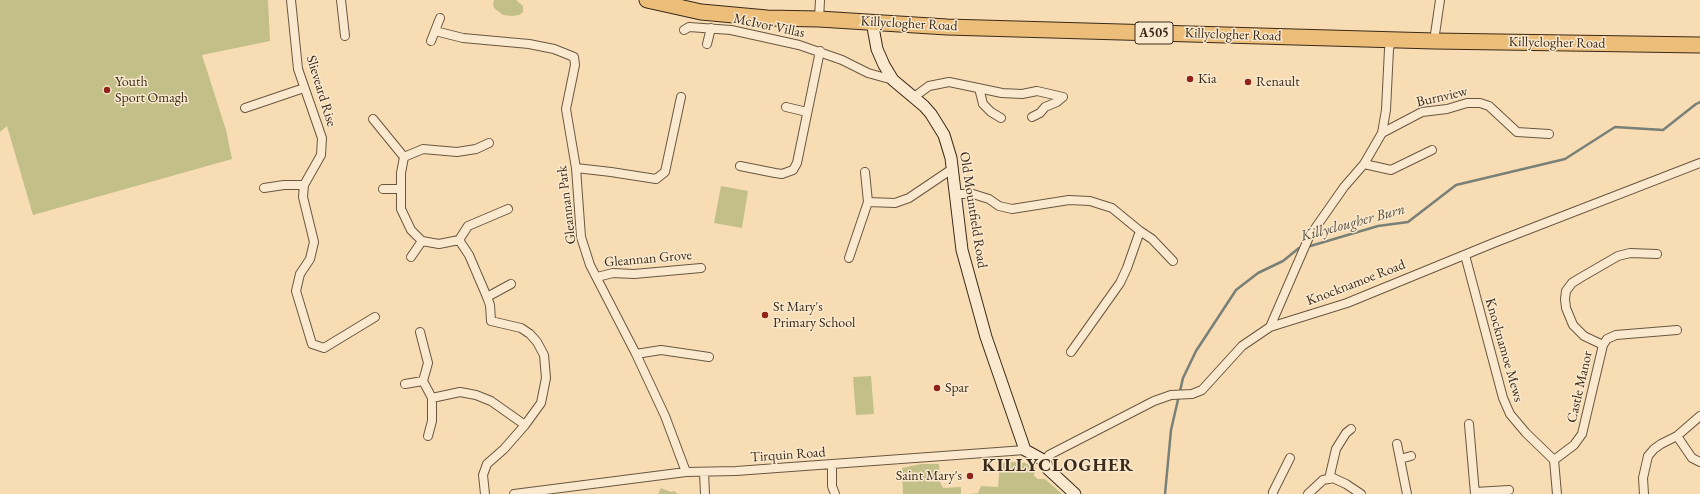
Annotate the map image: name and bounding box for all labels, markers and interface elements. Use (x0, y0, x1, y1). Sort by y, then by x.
street label: McIvor Villas (732, 10, 806, 42)
street label: Killyclogher Road (860, 13, 958, 35)
road number: A505 (1135, 22, 1173, 44)
street label: Killyclogher Road (1184, 25, 1282, 45)
street label: Killyclogher Road (1508, 34, 1606, 52)
street label: Slieveard Rise (302, 53, 340, 129)
place label: Kia (1198, 71, 1217, 87)
place label: Youth Sport Omagh (115, 74, 188, 106)
marker: Kia (1185, 74, 1195, 84)
place label: Renault (1256, 74, 1300, 90)
marker: Renault (1243, 77, 1253, 87)
street label: Burnview (1415, 83, 1469, 111)
marker: Youth Sport Omagh (102, 85, 112, 95)
street label: Old Mountfield Road (956, 151, 990, 269)
street label: Gleannan Park (554, 165, 580, 245)
water label: Killyclougher Burn (1299, 200, 1407, 246)
street label: Gleannan Grove (603, 247, 693, 271)
street label: Knocknamoe Road (1304, 256, 1408, 310)
street label: Knocknamoe Mews (1481, 296, 1527, 404)
place label: St Mary's Primary School (773, 299, 855, 332)
marker: St Mary's Primary School (760, 310, 770, 320)
street label: Castle Manor (1564, 350, 1596, 424)
place label: Spar (945, 380, 969, 396)
marker: Spar (932, 383, 942, 393)
street label: Tirquin Road (750, 444, 826, 466)
district label: KILLYCLOGHER (982, 455, 1134, 477)
place label: Saint Mary's (896, 468, 962, 484)
marker: Saint Mary's (965, 471, 975, 481)

